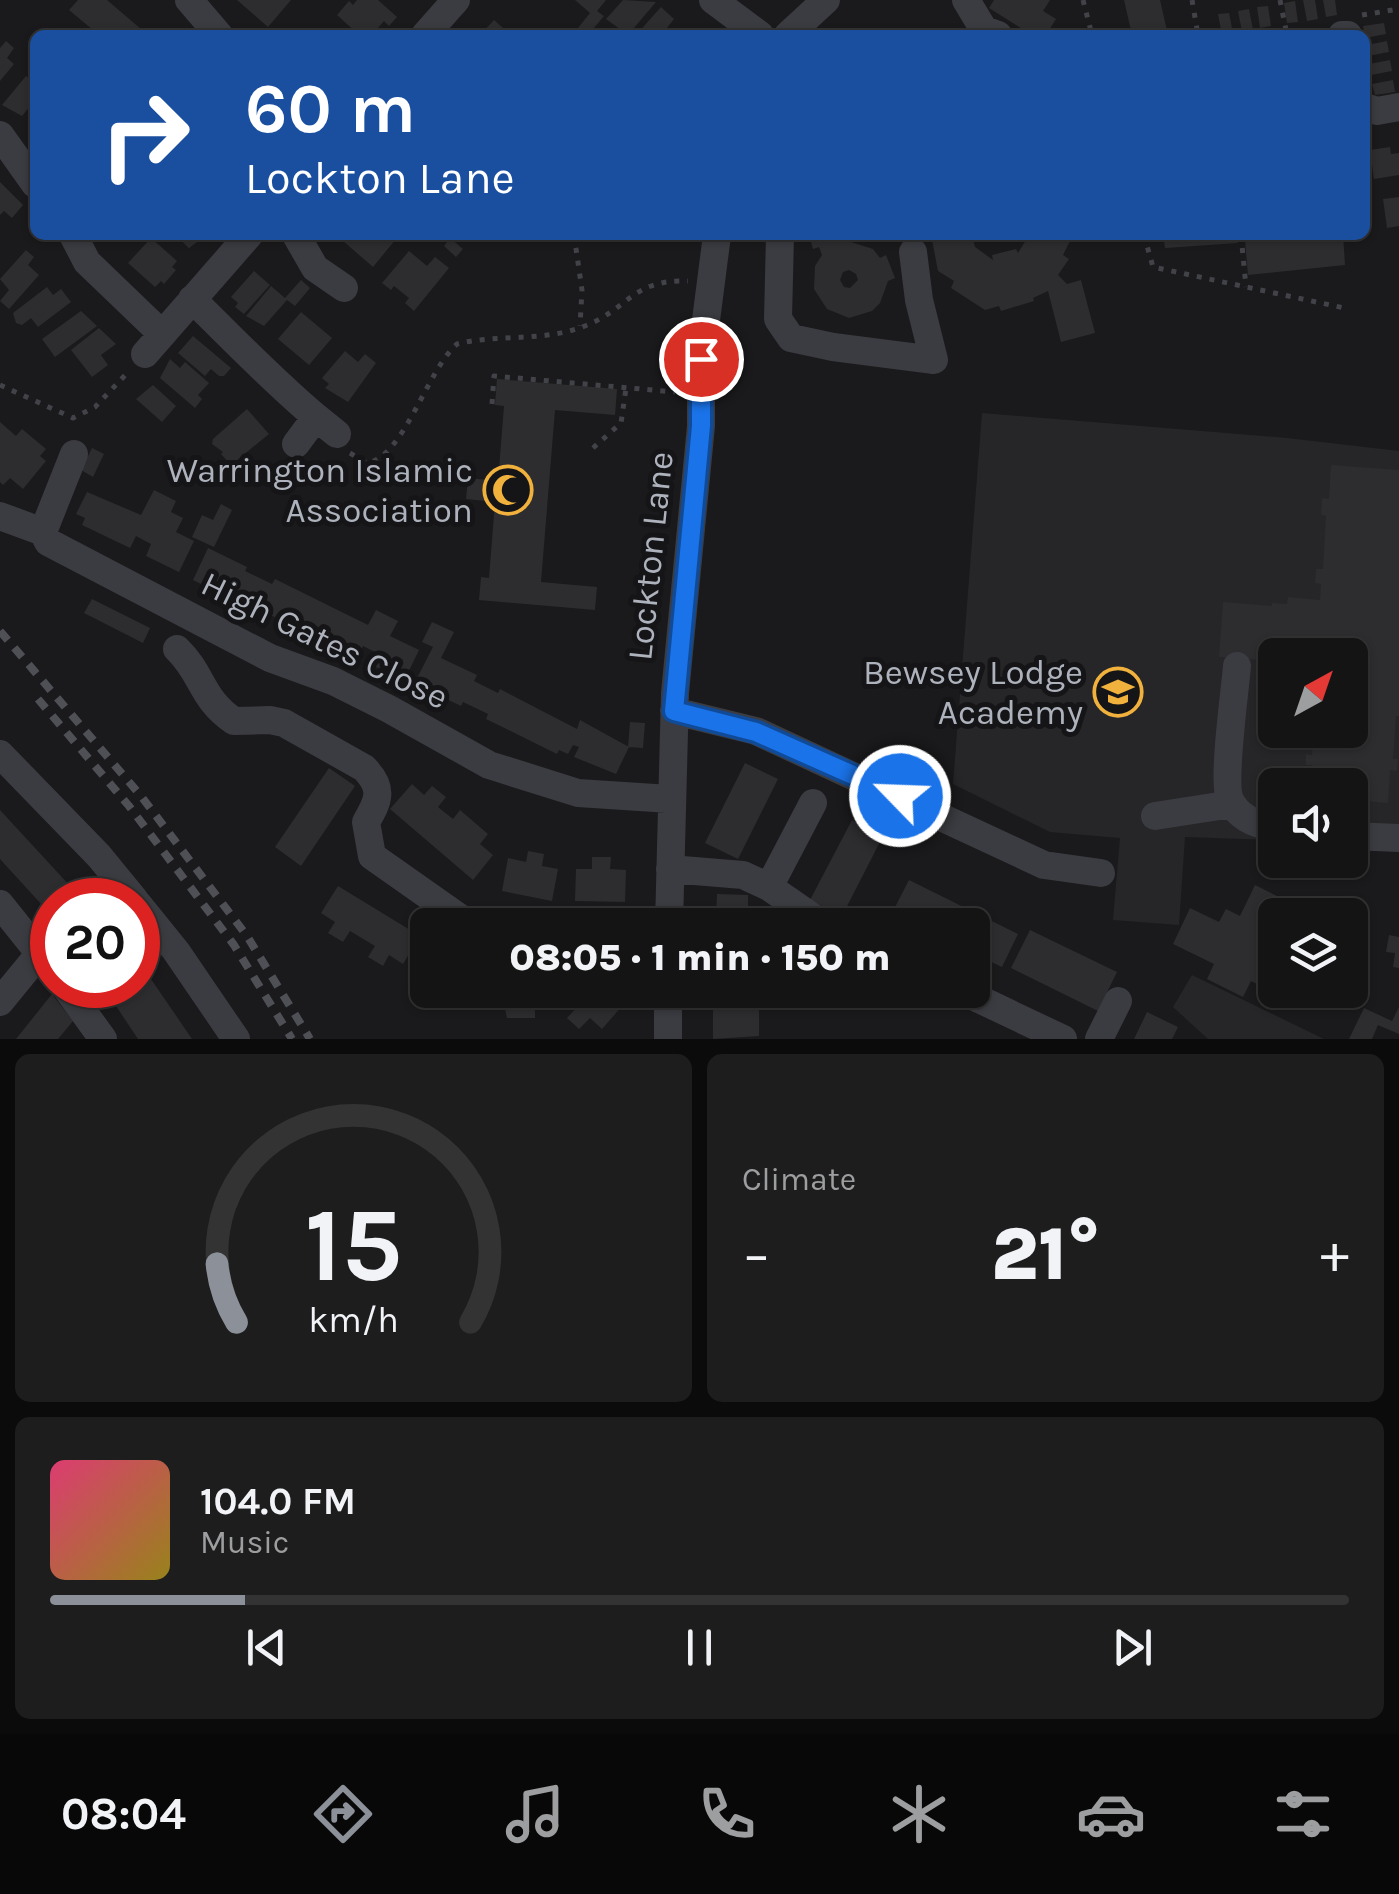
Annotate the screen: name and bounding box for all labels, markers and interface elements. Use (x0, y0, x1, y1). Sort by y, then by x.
text: 60 m (245, 68, 416, 150)
icon: right (80, 70, 210, 200)
text: Lockton Lane (245, 152, 515, 204)
pin (659, 317, 744, 402)
icon: arrive (674, 332, 729, 387)
place label: Warrington Islamic Association (167, 450, 473, 531)
street label: Lockton Lane (619, 450, 682, 662)
mosque icon: Warrington Islamic Association (482, 464, 534, 516)
street label: High Gates Close (195, 563, 455, 718)
north arrow (1258, 638, 1368, 748)
map controls (1258, 638, 1368, 1008)
place label: Bewsey Lodge Academy (863, 652, 1083, 733)
school or university icon: Bewsey Lodge Academy (1092, 666, 1144, 718)
position arrow (848, 744, 952, 848)
button: sound (1258, 768, 1368, 878)
speed limit sign: 20 (30, 878, 160, 1008)
button: layers (1258, 898, 1368, 1008)
text: 08:05 · 1 min · 150 m (509, 935, 891, 980)
text: Climate (742, 1161, 856, 1198)
text: 15 (305, 1185, 402, 1306)
text: 21° (991, 1210, 1100, 1298)
text: − (742, 1222, 771, 1286)
text: + (1320, 1222, 1349, 1286)
text: km/h (308, 1299, 399, 1341)
text: 104.0 FM (200, 1479, 356, 1524)
text: Music (200, 1524, 289, 1561)
icon: previous (239, 1620, 294, 1675)
icon: pause (672, 1620, 727, 1675)
icon: next (1105, 1620, 1160, 1675)
icon: directions (308, 1779, 378, 1849)
icon: music (500, 1779, 570, 1849)
icon: phone (692, 1779, 762, 1849)
icon: climate (884, 1779, 954, 1849)
icon: car (1076, 1779, 1146, 1849)
icon: filters (1268, 1779, 1338, 1849)
text: 08:04 (61, 1788, 186, 1840)

